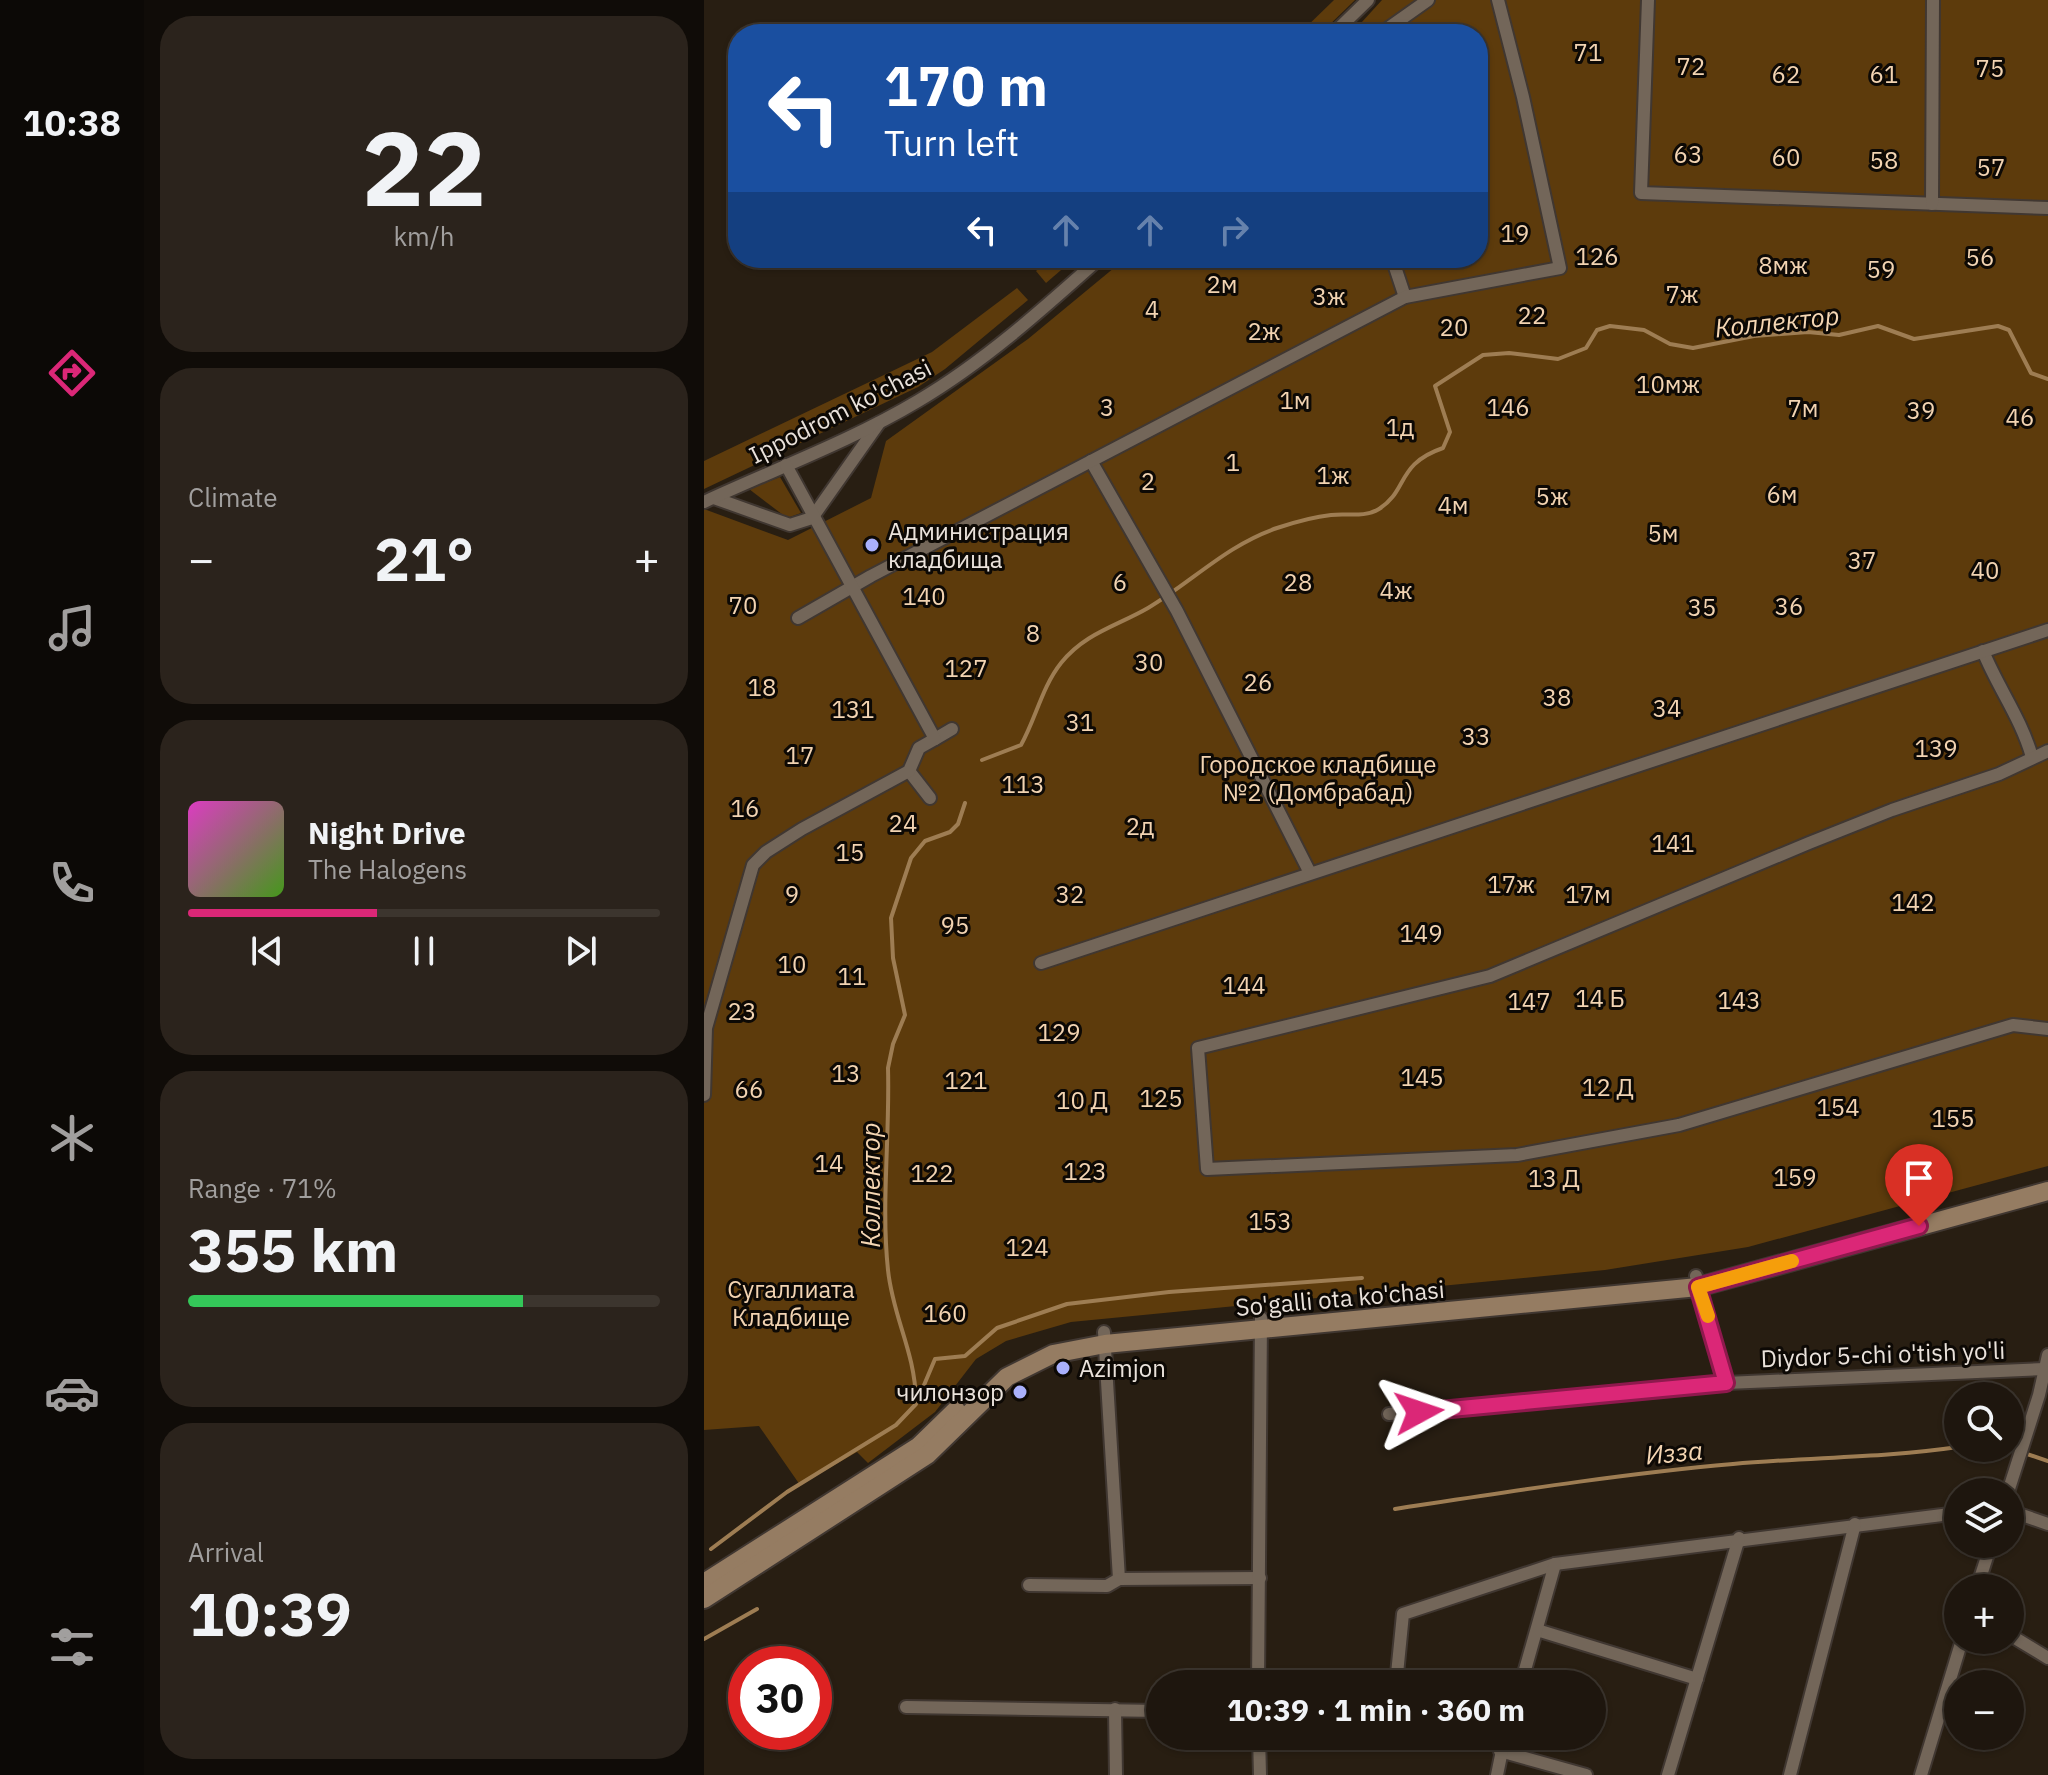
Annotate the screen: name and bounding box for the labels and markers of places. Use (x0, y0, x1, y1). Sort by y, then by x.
place label: Администрация кладбища (888, 515, 1069, 575)
marker: Администрация кладбища (863, 536, 881, 554)
pin (1885, 1144, 1953, 1226)
place label: Azimjon (1079, 1352, 1166, 1384)
marker: Azimjon (1054, 1359, 1072, 1377)
place label: чилонзор (896, 1376, 1004, 1408)
marker: чилонзор (1011, 1383, 1029, 1401)

